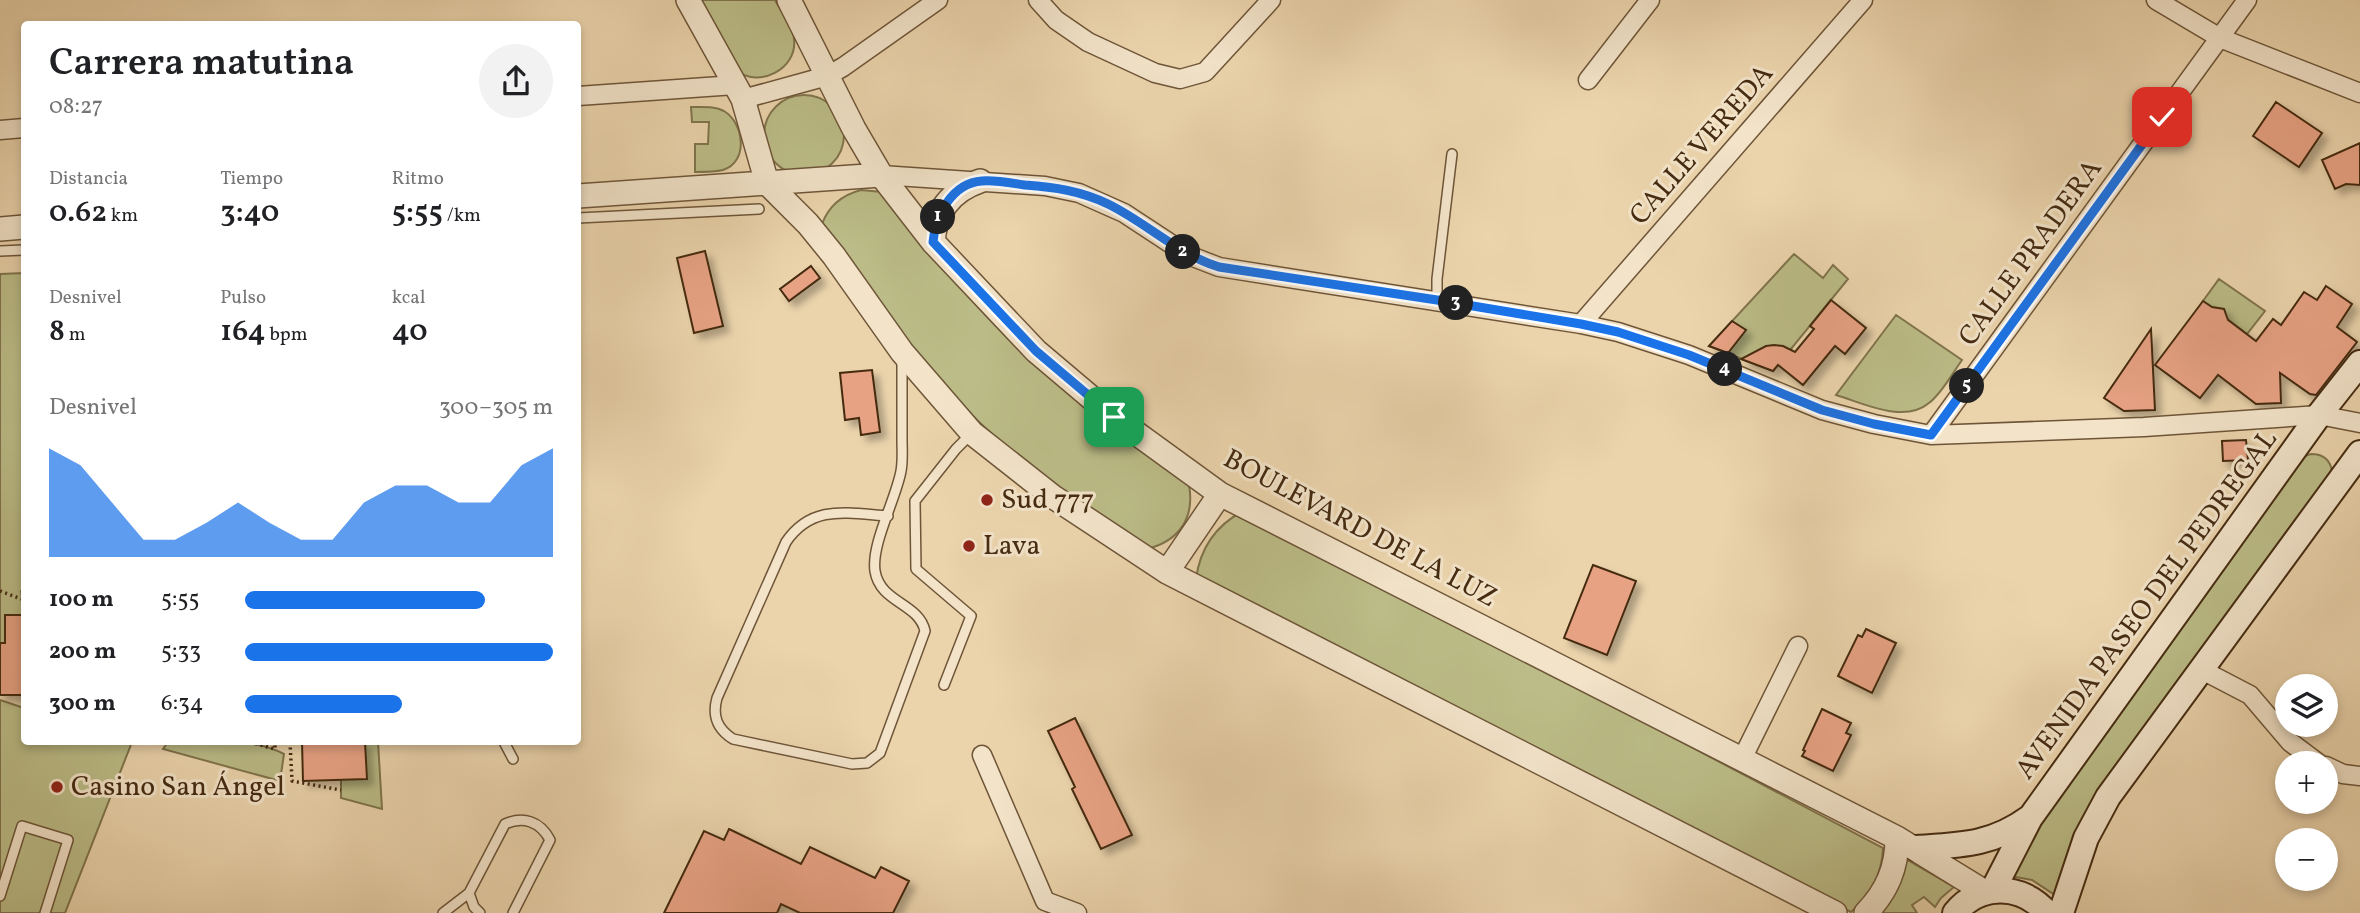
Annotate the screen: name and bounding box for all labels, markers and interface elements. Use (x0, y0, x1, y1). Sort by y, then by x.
text: Carrera matutina (49, 38, 354, 91)
button: share (479, 44, 553, 118)
street label: CALLE VEREDA (1621, 56, 1783, 234)
pin (2132, 87, 2192, 147)
text: 08:27 (49, 91, 103, 123)
icon: check (2143, 98, 2181, 136)
street label: CALLE PRADERA (1950, 151, 2112, 354)
text: Distancia (49, 166, 128, 192)
text: Tiempo (220, 166, 283, 192)
text: Ritmo (392, 166, 444, 192)
text: 0.62 (49, 192, 107, 234)
text: 3:40 (220, 192, 279, 234)
text: 5:55 (392, 192, 443, 234)
pin: 1 (920, 200, 956, 234)
text: km (107, 203, 138, 229)
text: /km (443, 203, 481, 229)
text: 1 (934, 203, 941, 229)
pin: 2 (1166, 234, 1200, 270)
text: 2 (1178, 238, 1187, 264)
text: Desnivel (49, 285, 122, 311)
text: Pulso (220, 285, 266, 311)
text: kcal (392, 285, 425, 311)
pin: 3 (1438, 286, 1474, 320)
text: 3 (1451, 289, 1460, 315)
text: 8 (49, 311, 65, 353)
text: 164 (220, 311, 266, 353)
text: 40 (392, 311, 427, 353)
text: m (65, 322, 86, 348)
text: bpm (266, 322, 308, 348)
pin: 4 (1708, 352, 1742, 386)
text: 4 (1719, 355, 1730, 381)
pin: 5 (1950, 368, 1984, 404)
text: 5 (1962, 372, 1971, 398)
pin (1084, 387, 1144, 447)
text: Desnivel (49, 392, 137, 424)
text: 300–305 m (439, 392, 553, 424)
icon: arrive (1095, 398, 1133, 436)
street label: AVENIDA PASEO DEL PEDREGAL (2007, 422, 2287, 788)
street label: BOULEVARD DE LA LUZ (1216, 440, 1504, 618)
place label: Sud 777 (1001, 481, 1094, 520)
marker: Sud 777 (979, 492, 995, 508)
place label: Lava (983, 527, 1041, 566)
marker: Lava (961, 538, 977, 554)
text: 100 m (49, 584, 114, 616)
text: 5:55 (161, 584, 200, 616)
text: 200 m (49, 636, 116, 668)
text: 5:33 (161, 636, 201, 668)
map controls (2275, 674, 2338, 891)
button: layers (2275, 674, 2338, 737)
text: 300 m (49, 688, 116, 720)
text: 6:34 (161, 688, 204, 720)
button: + (2275, 751, 2338, 814)
place label: Casino San Ángel (71, 768, 285, 807)
marker: Casino San Ángel (49, 779, 65, 795)
button: − (2275, 828, 2338, 891)

